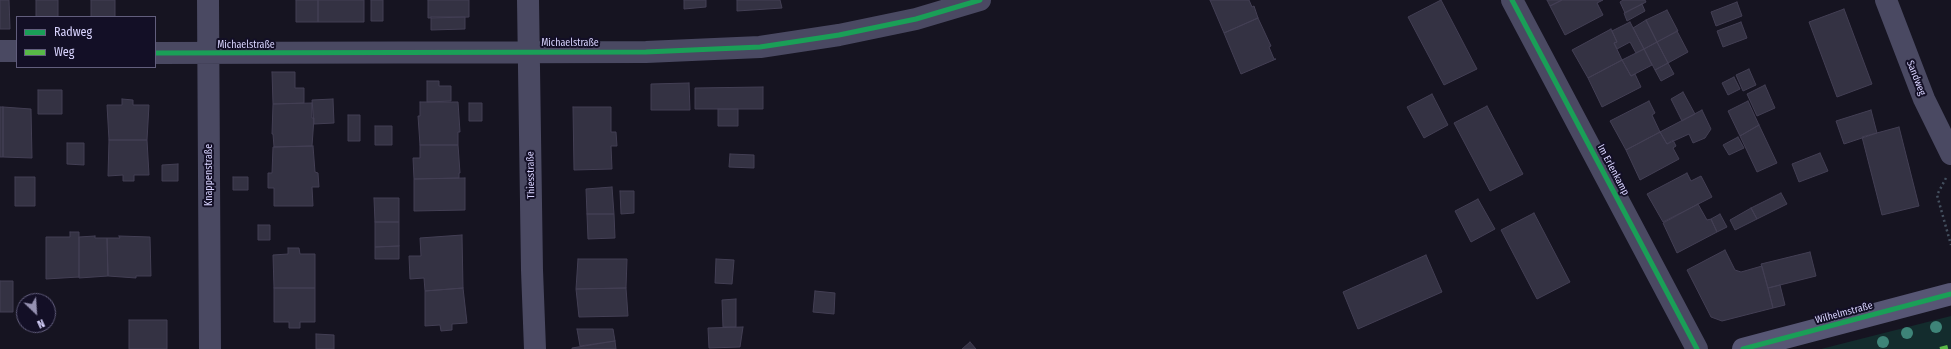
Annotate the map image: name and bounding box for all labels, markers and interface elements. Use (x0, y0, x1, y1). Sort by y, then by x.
legend (16, 16, 156, 68)
text: Radweg (54, 25, 92, 39)
street label: Michaelstraße (541, 37, 599, 49)
street label: Michaelstraße (217, 39, 275, 51)
text: Weg (54, 45, 74, 59)
street label: Sandweg (1904, 59, 1928, 97)
street label: Im Erlenkamp (1595, 142, 1631, 198)
street label: Knappenstraße (203, 144, 215, 206)
street label: Thiesstraße (525, 151, 537, 199)
north arrow (16, 293, 56, 333)
street label: Wilhelmstraße (1814, 300, 1874, 326)
text: N (35, 316, 47, 331)

